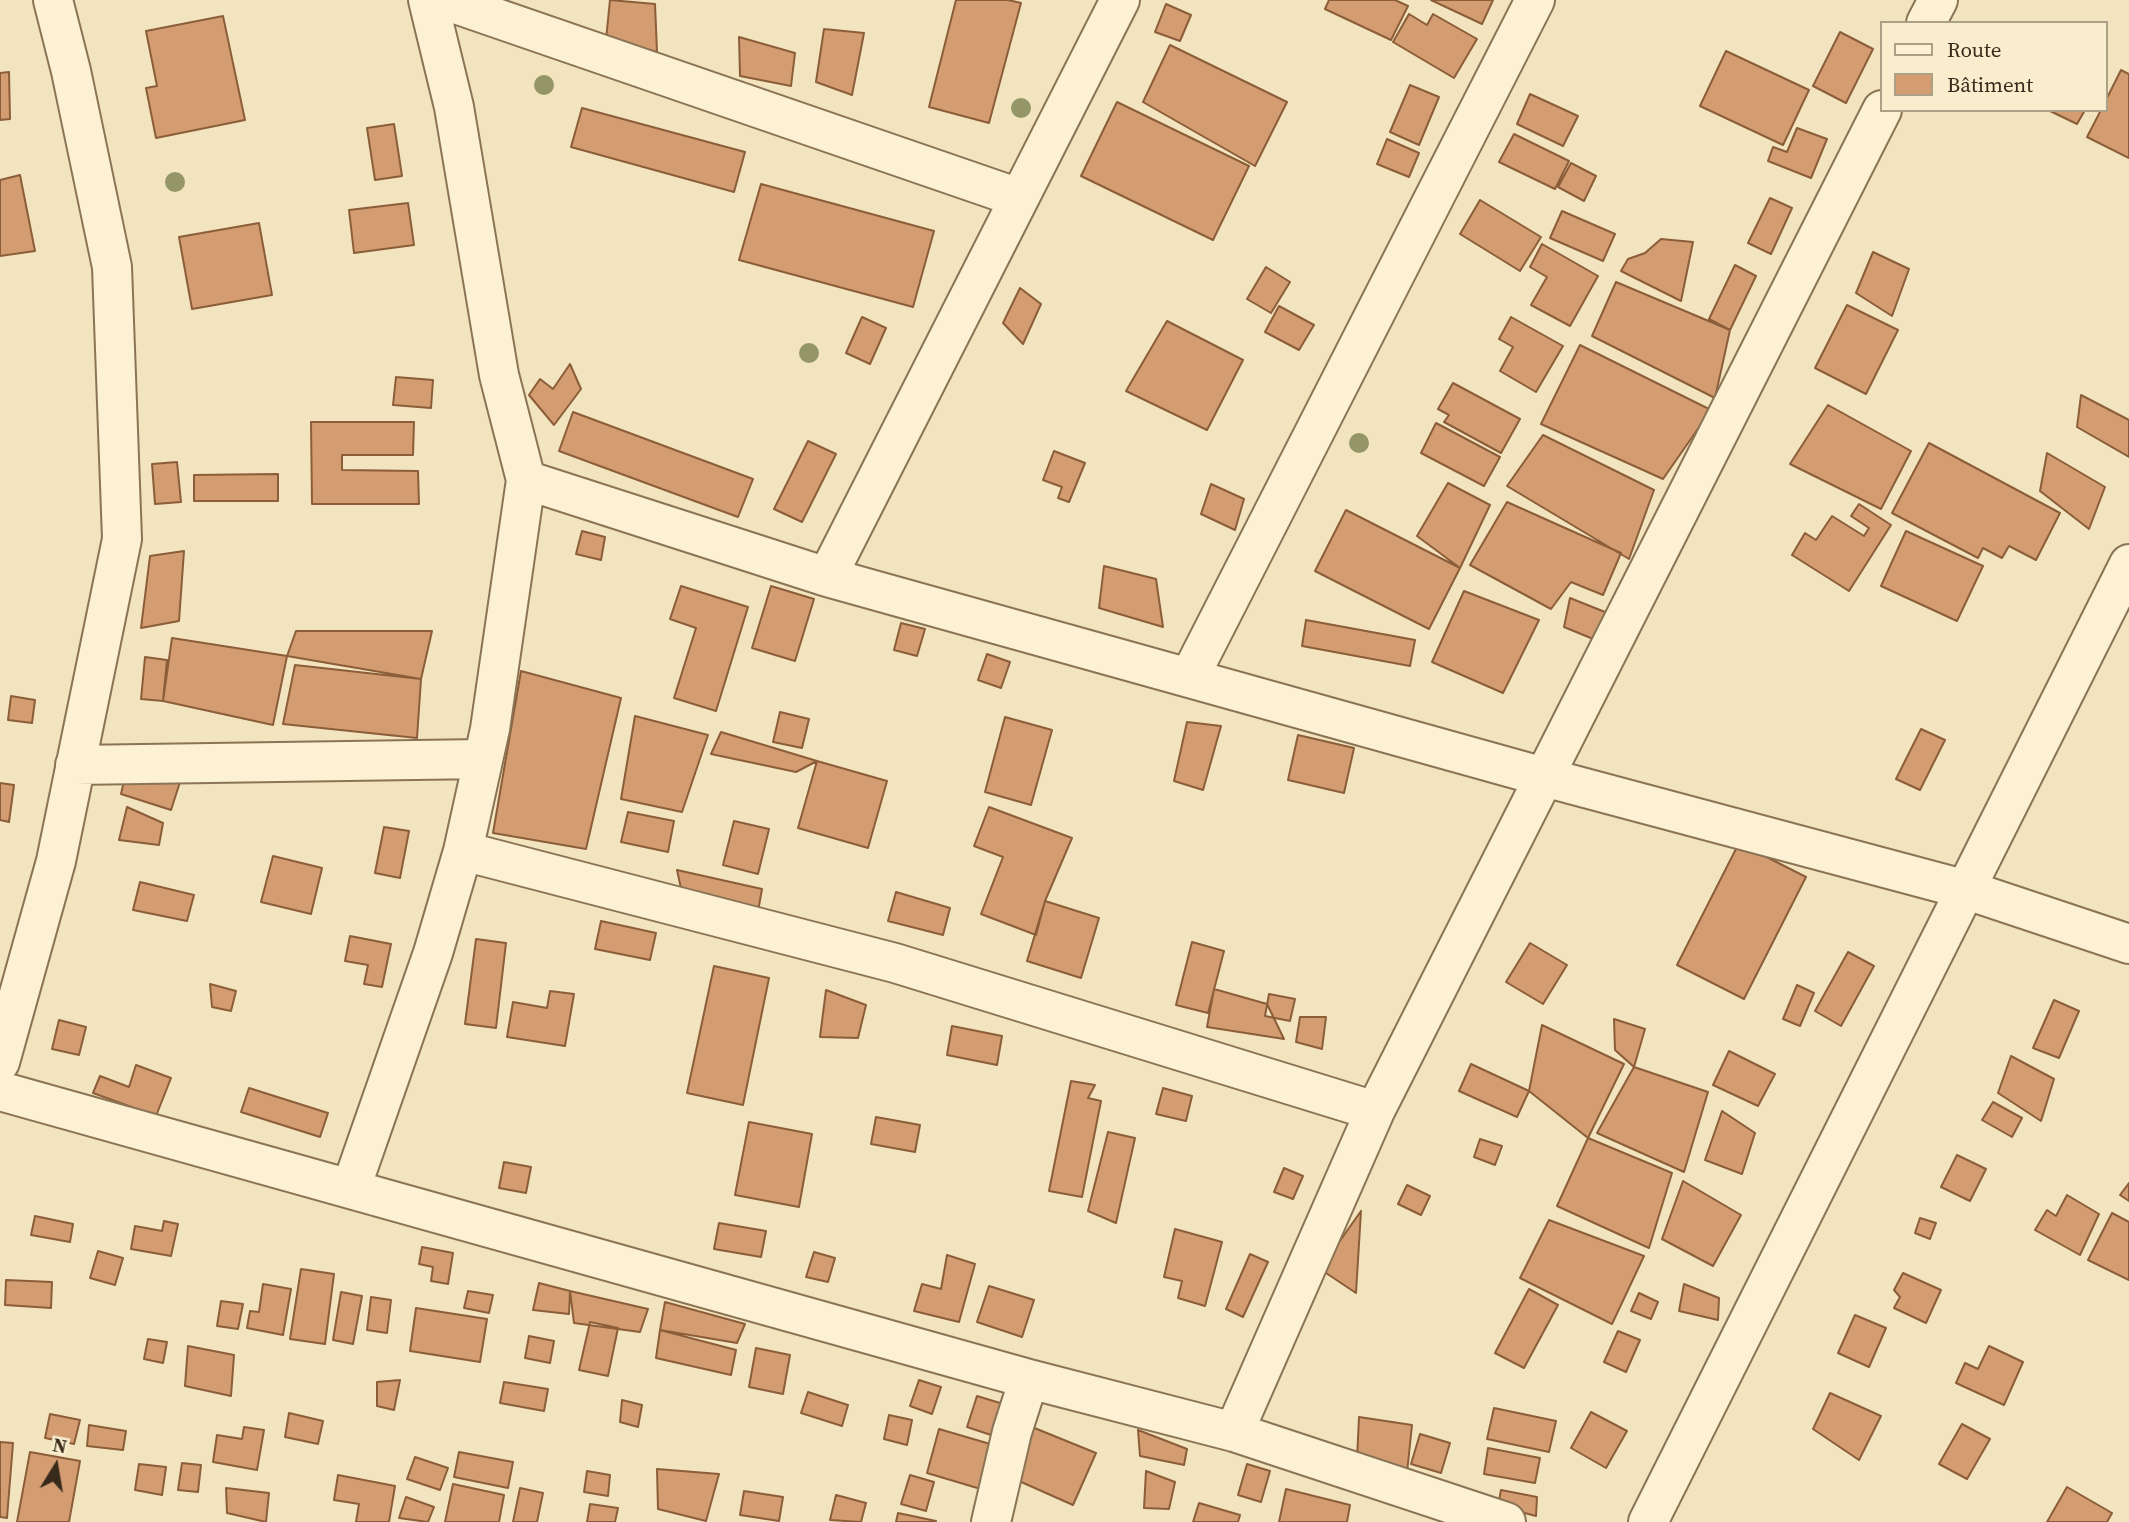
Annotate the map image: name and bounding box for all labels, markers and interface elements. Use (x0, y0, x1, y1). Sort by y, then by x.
legend (1881, 21, 2108, 112)
text: Route (1947, 35, 2002, 64)
text: Bâtiment (1947, 70, 2033, 99)
north arrow (21, 1431, 91, 1501)
text: N (51, 1431, 69, 1459)

